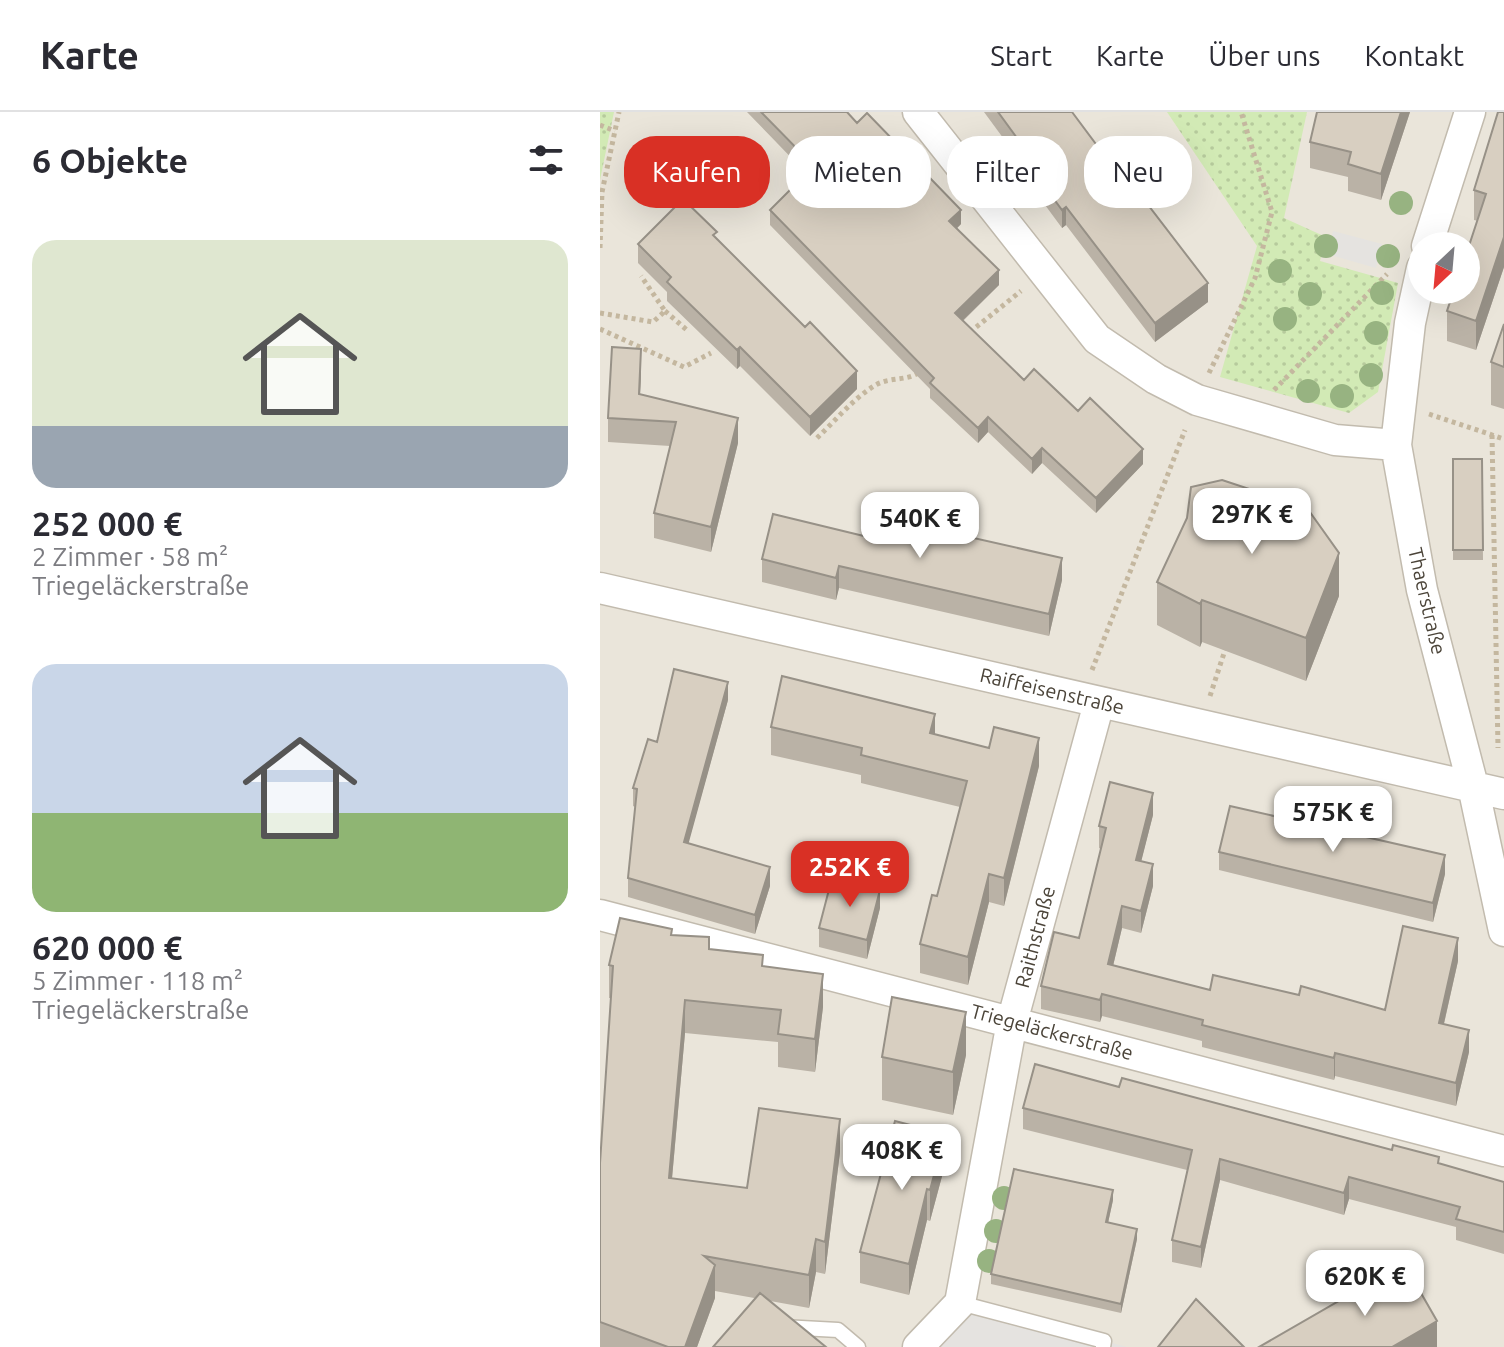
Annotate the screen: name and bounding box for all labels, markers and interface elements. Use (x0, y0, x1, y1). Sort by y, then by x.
text: Karte (40, 34, 139, 76)
text: Start (990, 40, 1052, 71)
text: Karte (1096, 40, 1164, 71)
text: Über uns (1208, 40, 1320, 71)
text: Kontakt (1364, 40, 1464, 71)
chip: Kaufen (624, 136, 770, 208)
chip: Mieten (786, 136, 931, 208)
chip: Filter (947, 136, 1068, 208)
chip: Neu (1084, 136, 1192, 208)
icon: filters (524, 138, 568, 182)
text: 6 Objekte (32, 141, 188, 179)
north arrow (1408, 232, 1480, 304)
map controls (1408, 232, 1480, 304)
icon: home (228, 292, 372, 436)
pin: 297K € (1187, 488, 1317, 556)
pin: 540K € (855, 492, 985, 560)
text: 297K € (1211, 499, 1293, 528)
text: 540K € (879, 503, 961, 532)
text: 252 000 € (32, 504, 182, 542)
text: 2 Zimmer · 58 m² (32, 542, 228, 571)
street label: Thaerstraße (1404, 545, 1451, 657)
text: Triegeläckerstraße (32, 571, 249, 600)
street label: Raiffeisenstraße (978, 663, 1126, 718)
icon: home (228, 716, 372, 860)
pin: 575K € (1268, 786, 1398, 854)
text: 575K € (1292, 797, 1374, 826)
pin: 252K € (785, 841, 915, 909)
text: 252K € (809, 852, 891, 881)
street label: Raithstraße (1010, 884, 1059, 990)
text: 620 000 € (32, 928, 182, 966)
text: 5 Zimmer · 118 m² (32, 966, 243, 995)
text: Triegeläckerstraße (32, 995, 249, 1024)
street label: Triegeläckerstraße (968, 999, 1136, 1064)
pin: 408K € (837, 1124, 967, 1192)
text: 408K € (861, 1135, 943, 1164)
pin: 620K € (1300, 1250, 1430, 1318)
text: 620K € (1324, 1261, 1406, 1290)

